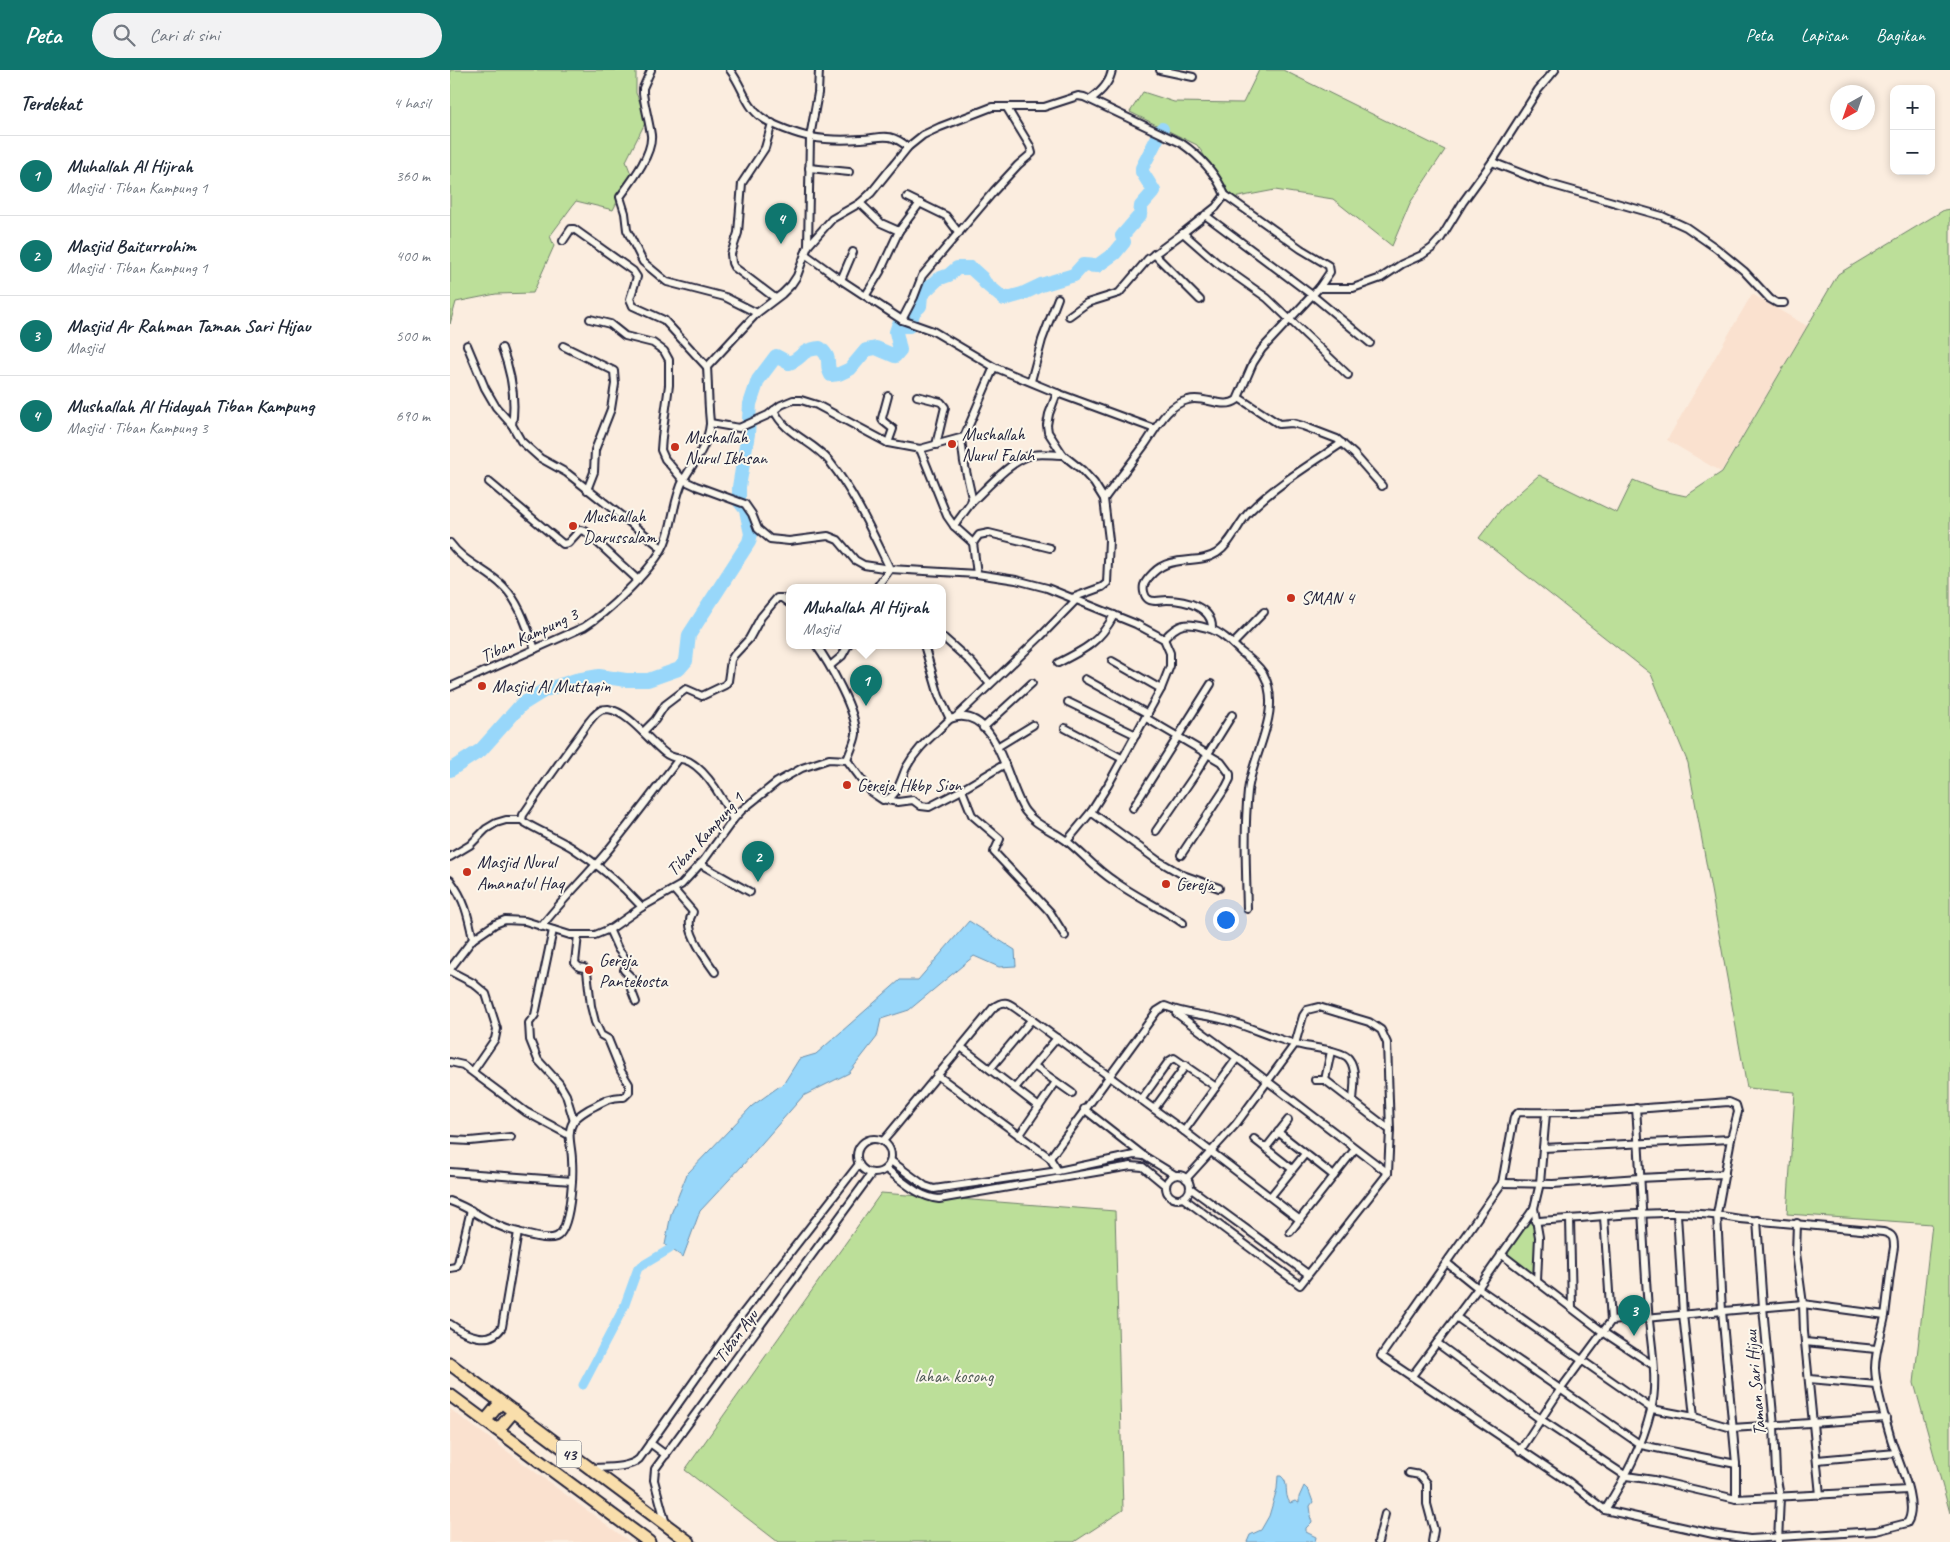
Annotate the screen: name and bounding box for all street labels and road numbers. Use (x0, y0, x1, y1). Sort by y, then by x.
street label: Tiban Kampung 3 (477, 602, 583, 667)
street label: Tiban Kampung 1 (662, 787, 749, 880)
street label: Tiban Ayu (709, 1304, 764, 1367)
street label: Taman Sari Hijau (1739, 1328, 1771, 1437)
road number: 43 (556, 1440, 582, 1468)

